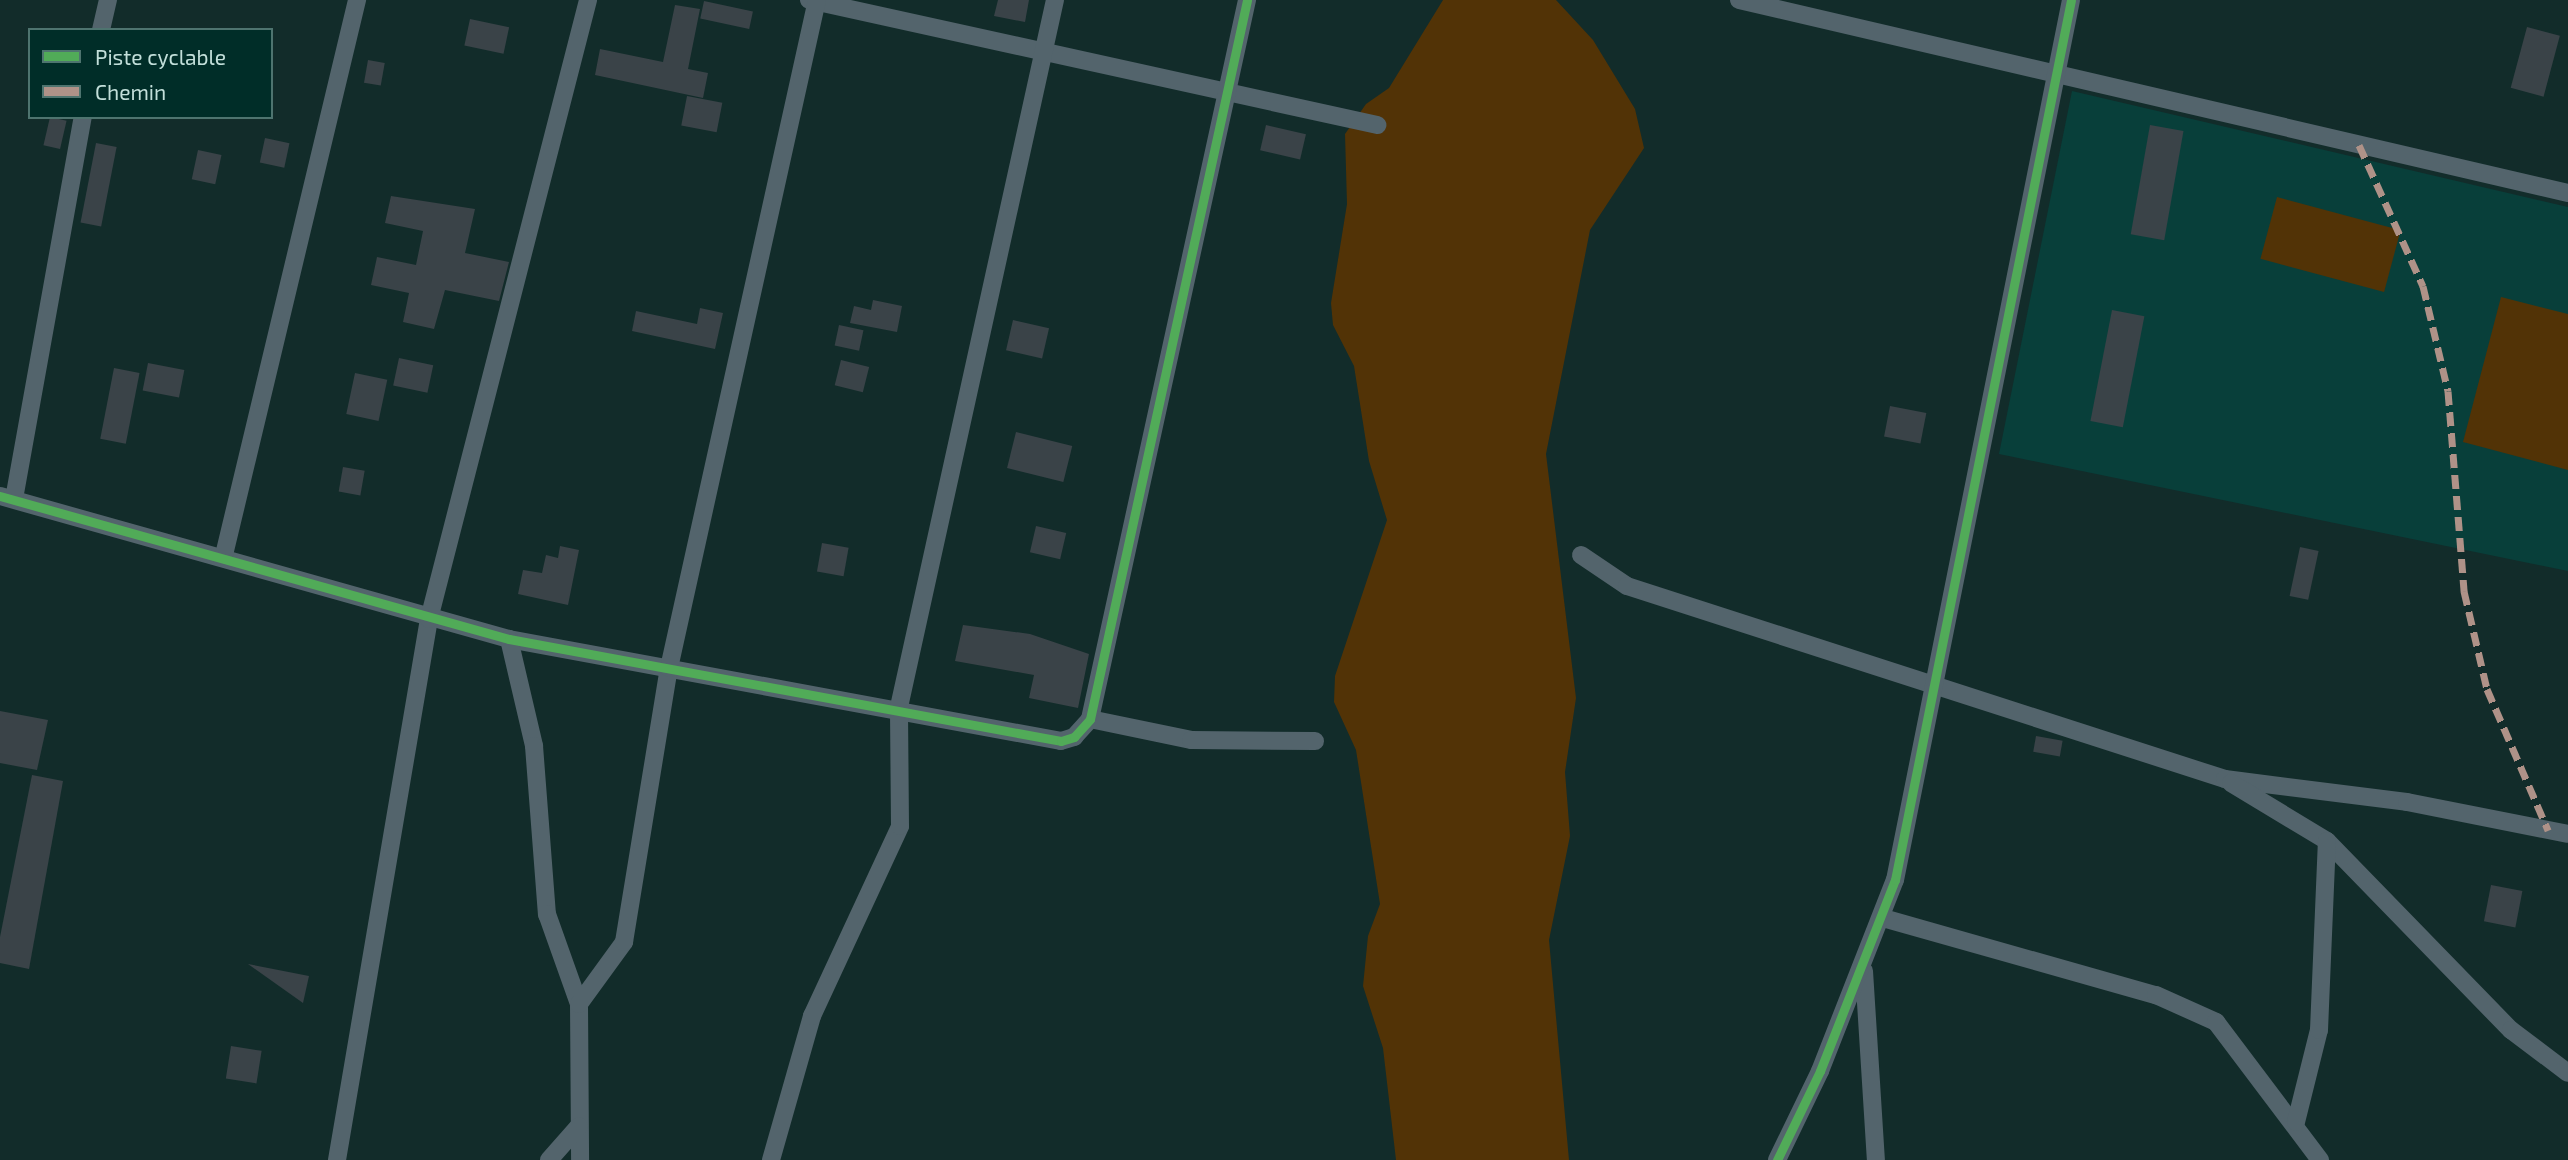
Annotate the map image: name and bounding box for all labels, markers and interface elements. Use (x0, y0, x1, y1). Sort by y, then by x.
legend (28, 28, 273, 119)
text: Piste cyclable (95, 44, 226, 69)
text: Chemin (95, 79, 166, 104)

